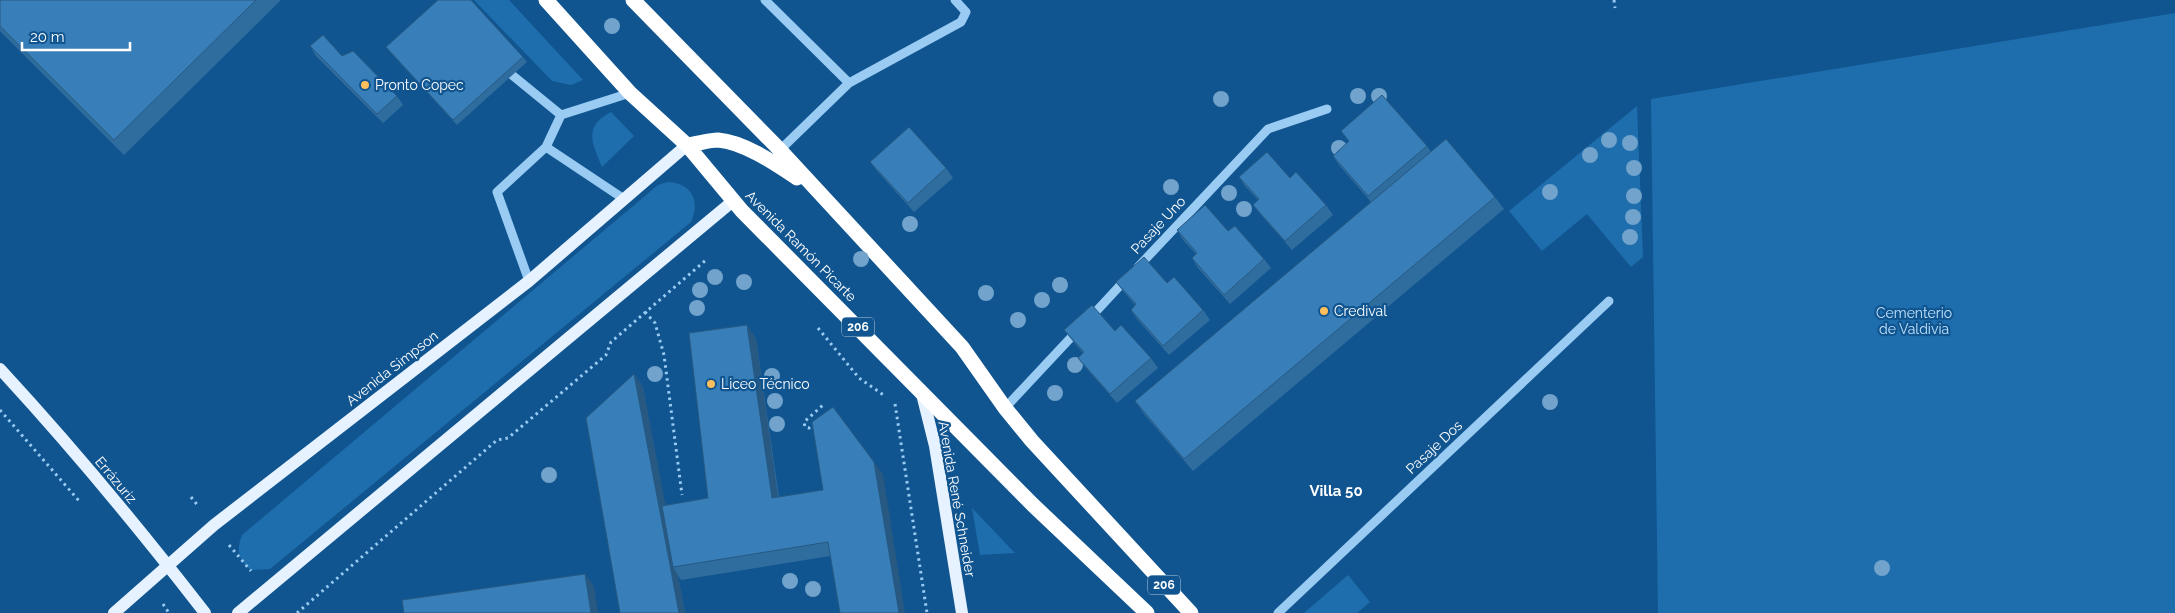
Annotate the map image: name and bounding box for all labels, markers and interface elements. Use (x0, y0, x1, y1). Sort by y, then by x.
scale bar (22, 20, 130, 52)
text: 20 m (30, 28, 65, 46)
place label: Pronto Copec (375, 77, 464, 93)
marker: Pronto Copec (359, 79, 371, 91)
street label: Avenida Ramón Picarte (742, 187, 860, 305)
street label: Pasaje Uno (1127, 193, 1189, 257)
place label: Credival (1334, 303, 1387, 319)
marker: Credival (1318, 305, 1330, 317)
park label: Cementerio de Valdivia (1876, 305, 1952, 337)
road number: 206 (842, 318, 874, 337)
street label: Avenida Simpson (343, 327, 441, 409)
place label: Liceo Técnico (721, 376, 810, 392)
marker: Liceo Técnico (705, 378, 717, 390)
street label: Pasaje Dos (1403, 417, 1465, 477)
street label: Avenida René Schneider (935, 420, 979, 578)
street label: Errázuriz (92, 453, 140, 507)
district label: Villa 50 (1309, 482, 1363, 500)
road number: 206 (1148, 576, 1180, 594)

